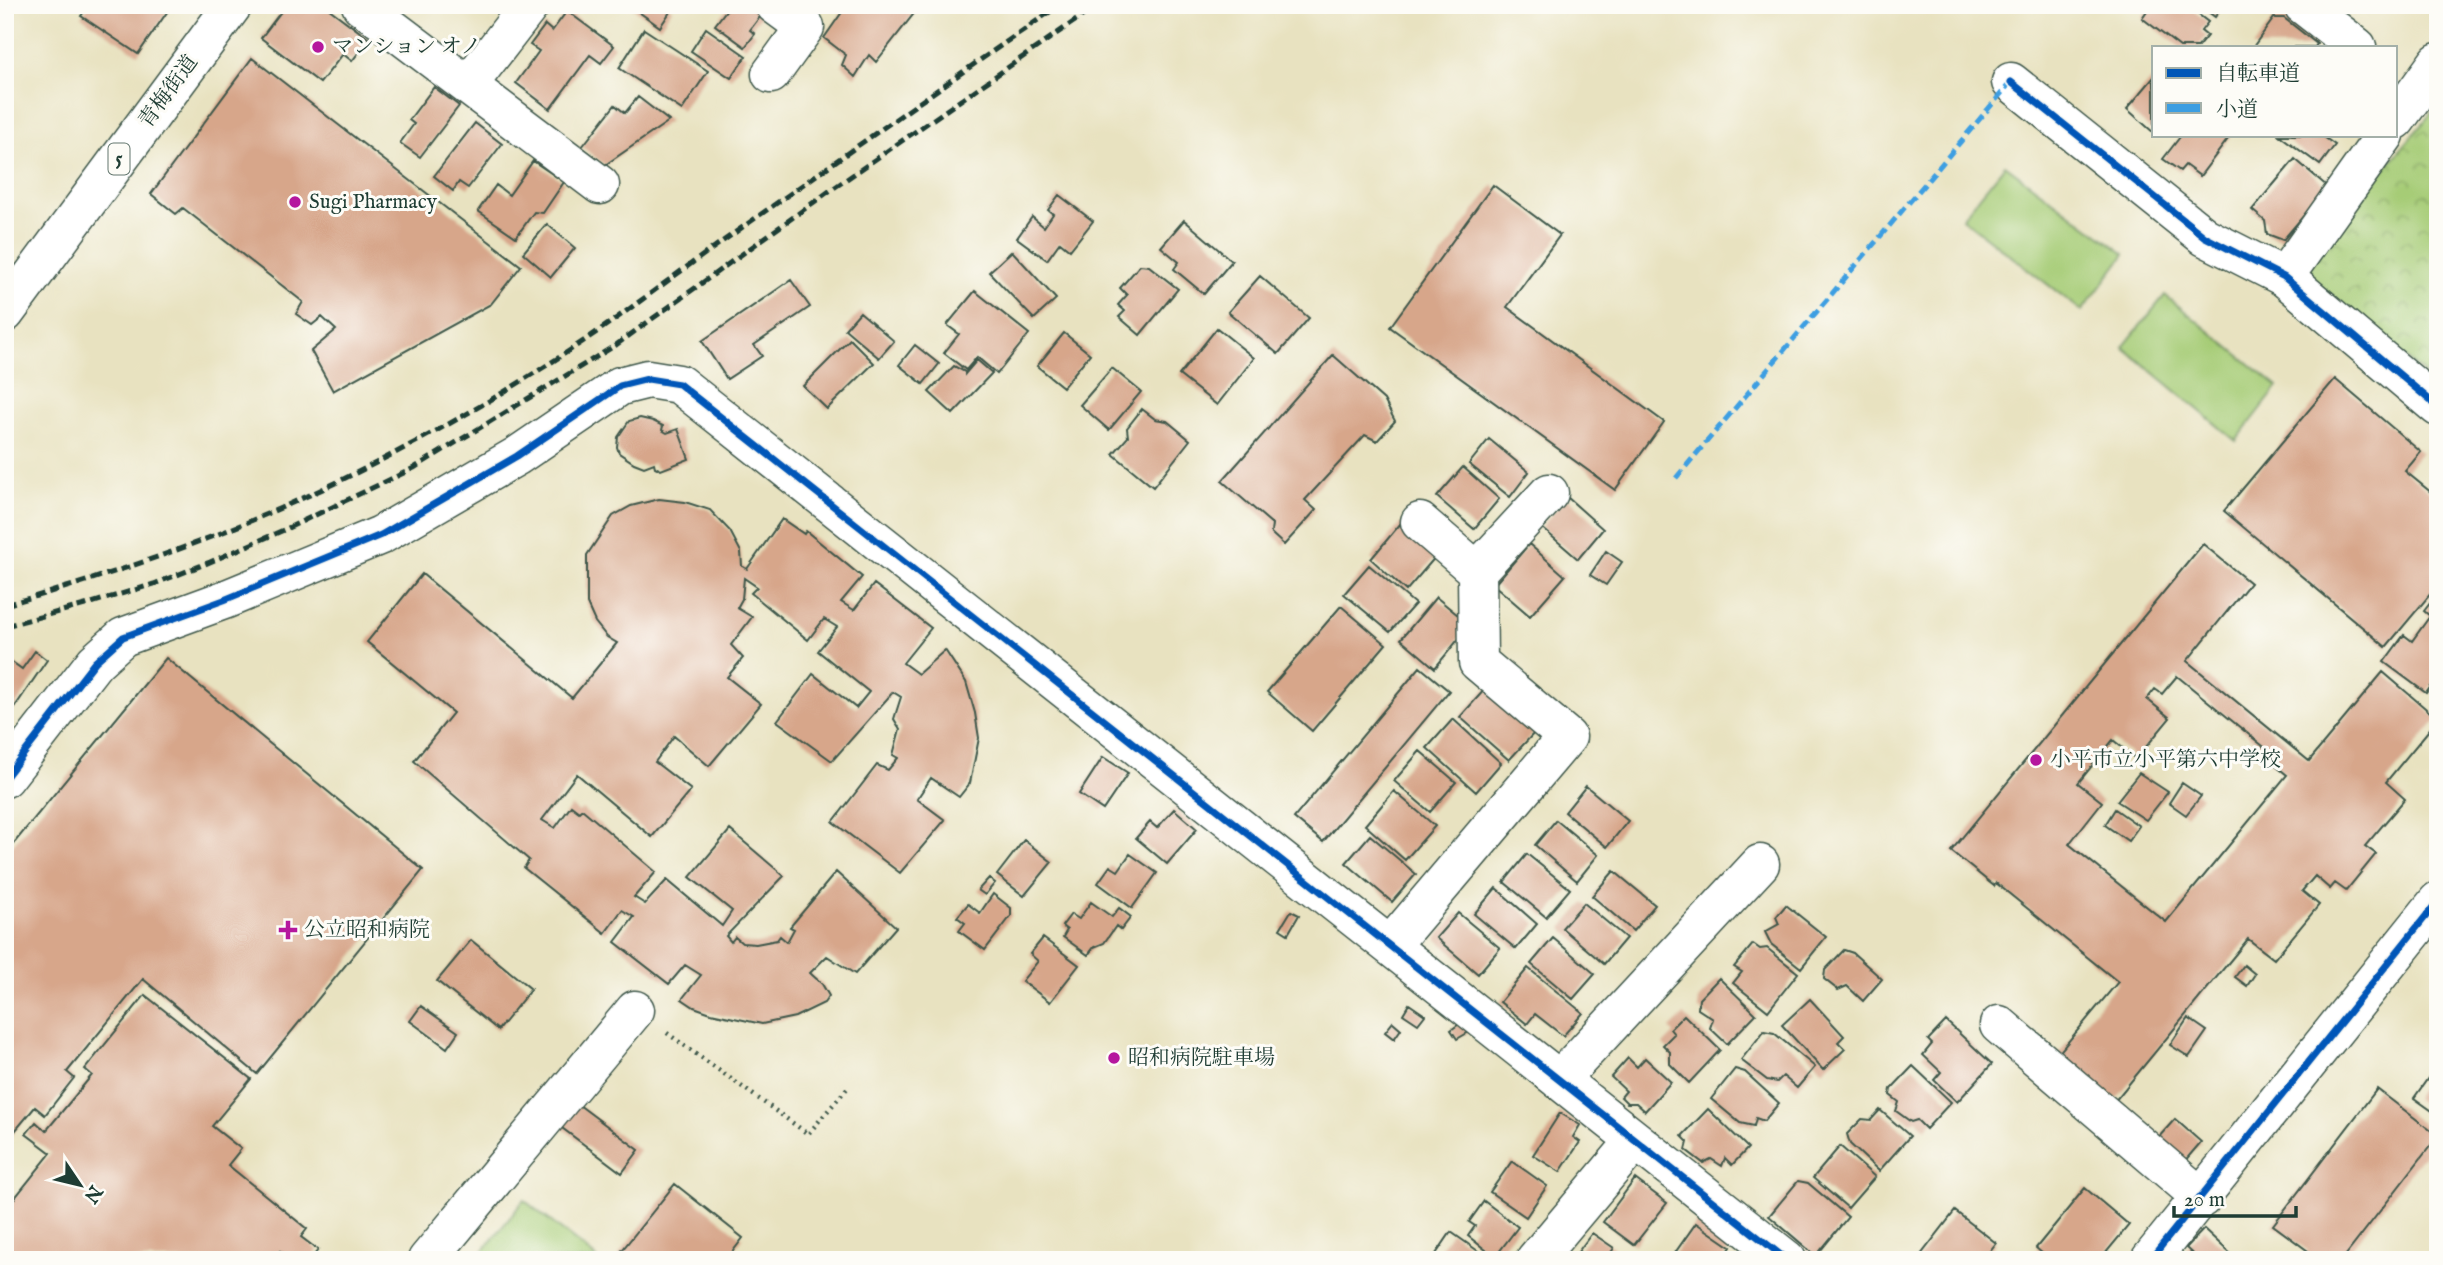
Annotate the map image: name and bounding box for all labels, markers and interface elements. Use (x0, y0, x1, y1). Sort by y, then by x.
place label: マンション オノ (332, 34, 481, 61)
marker: マンション オノ (310, 39, 326, 55)
legend (2152, 46, 2398, 136)
street label: 青梅街道 (133, 50, 205, 134)
text: 自転車道 (2216, 61, 2300, 88)
text: 小道 (2216, 97, 2258, 124)
road number: 5 (108, 144, 130, 174)
place label: Sugi Pharmacy (309, 189, 438, 216)
marker: Sugi Pharmacy (287, 194, 303, 210)
place label: 小平市立小平第六中学校 (2050, 747, 2281, 774)
marker: 小平市立小平第六中学校 (2028, 752, 2044, 768)
place label: 公立昭和病院 (304, 917, 430, 944)
marker: 公立昭和病院 (278, 920, 298, 940)
place label: 昭和病院駐車場 (1128, 1045, 1275, 1072)
marker: 昭和病院駐車場 (1106, 1050, 1122, 1066)
north arrow (46, 1150, 116, 1220)
scale bar (2174, 1174, 2296, 1218)
text: N (77, 1179, 107, 1208)
text: 20 m (2184, 1187, 2225, 1214)

